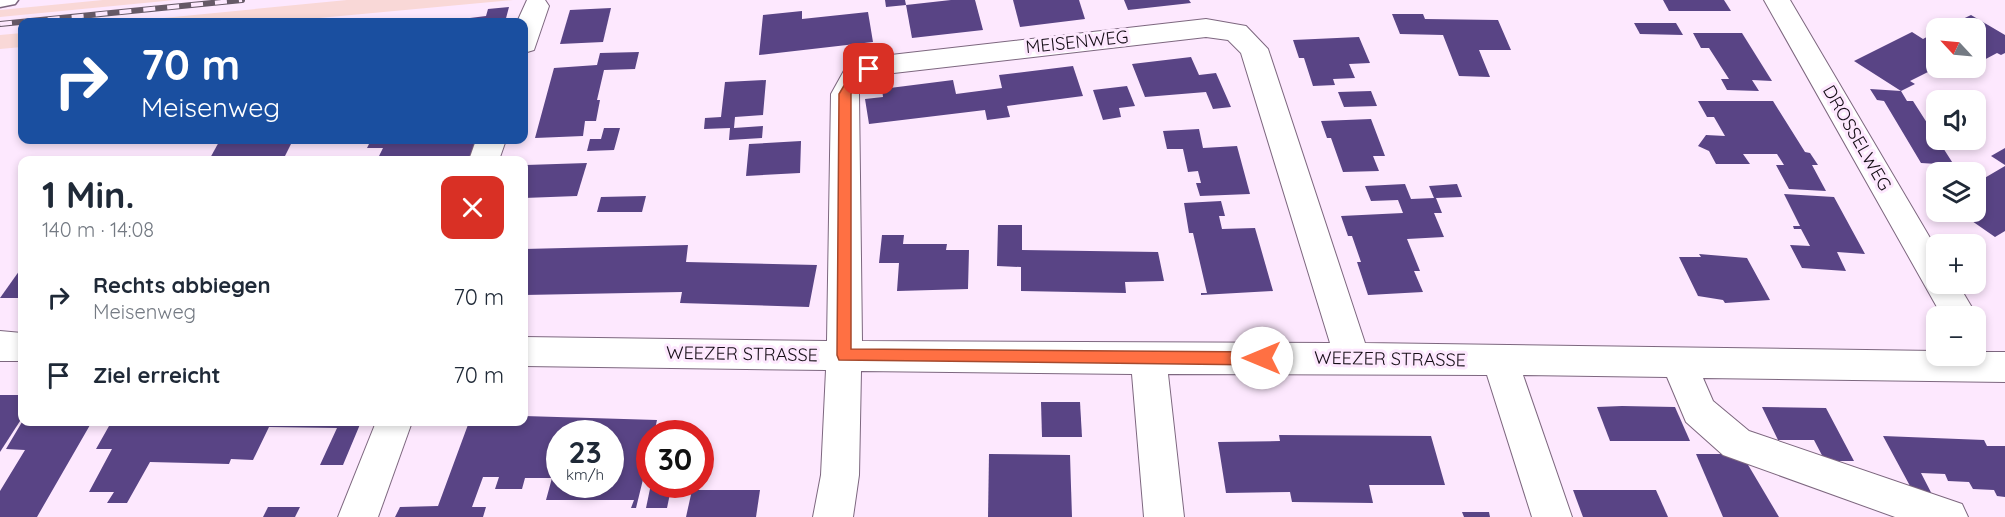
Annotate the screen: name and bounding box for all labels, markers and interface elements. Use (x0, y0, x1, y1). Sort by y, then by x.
north arrow (1926, 18, 1986, 78)
map controls (1926, 18, 1986, 366)
street label: MEISENWEG (1024, 25, 1129, 58)
text: 70 m (141, 38, 240, 91)
icon: right (42, 42, 120, 120)
pin (843, 43, 894, 94)
icon: arrive (852, 52, 885, 85)
street label: DROSSELWEG (1818, 81, 1897, 195)
text: Meisenweg (141, 90, 280, 124)
button: sound (1926, 90, 1986, 150)
button: layers (1926, 162, 1986, 222)
text: 1 Min. (42, 172, 134, 217)
button: close (441, 176, 504, 239)
text: 140 m · 14:08 (42, 217, 154, 242)
button: + (1926, 234, 1986, 294)
text: Rechts abbiegen (93, 271, 271, 299)
icon: right (42, 281, 75, 314)
text: 70 m (454, 283, 504, 311)
text: Meisenweg (93, 299, 196, 324)
button: − (1926, 306, 1986, 366)
position arrow (1230, 326, 1294, 390)
street label: WEEZER STRASSE (666, 341, 818, 366)
street label: WEEZER STRASSE (1314, 346, 1466, 371)
icon: arrive (42, 359, 75, 392)
text: Ziel erreicht (93, 361, 221, 389)
text: 70 m (454, 361, 504, 389)
speed limit sign: 30 (636, 420, 714, 498)
text: 23 (568, 433, 602, 471)
text: km/h (566, 465, 604, 484)

